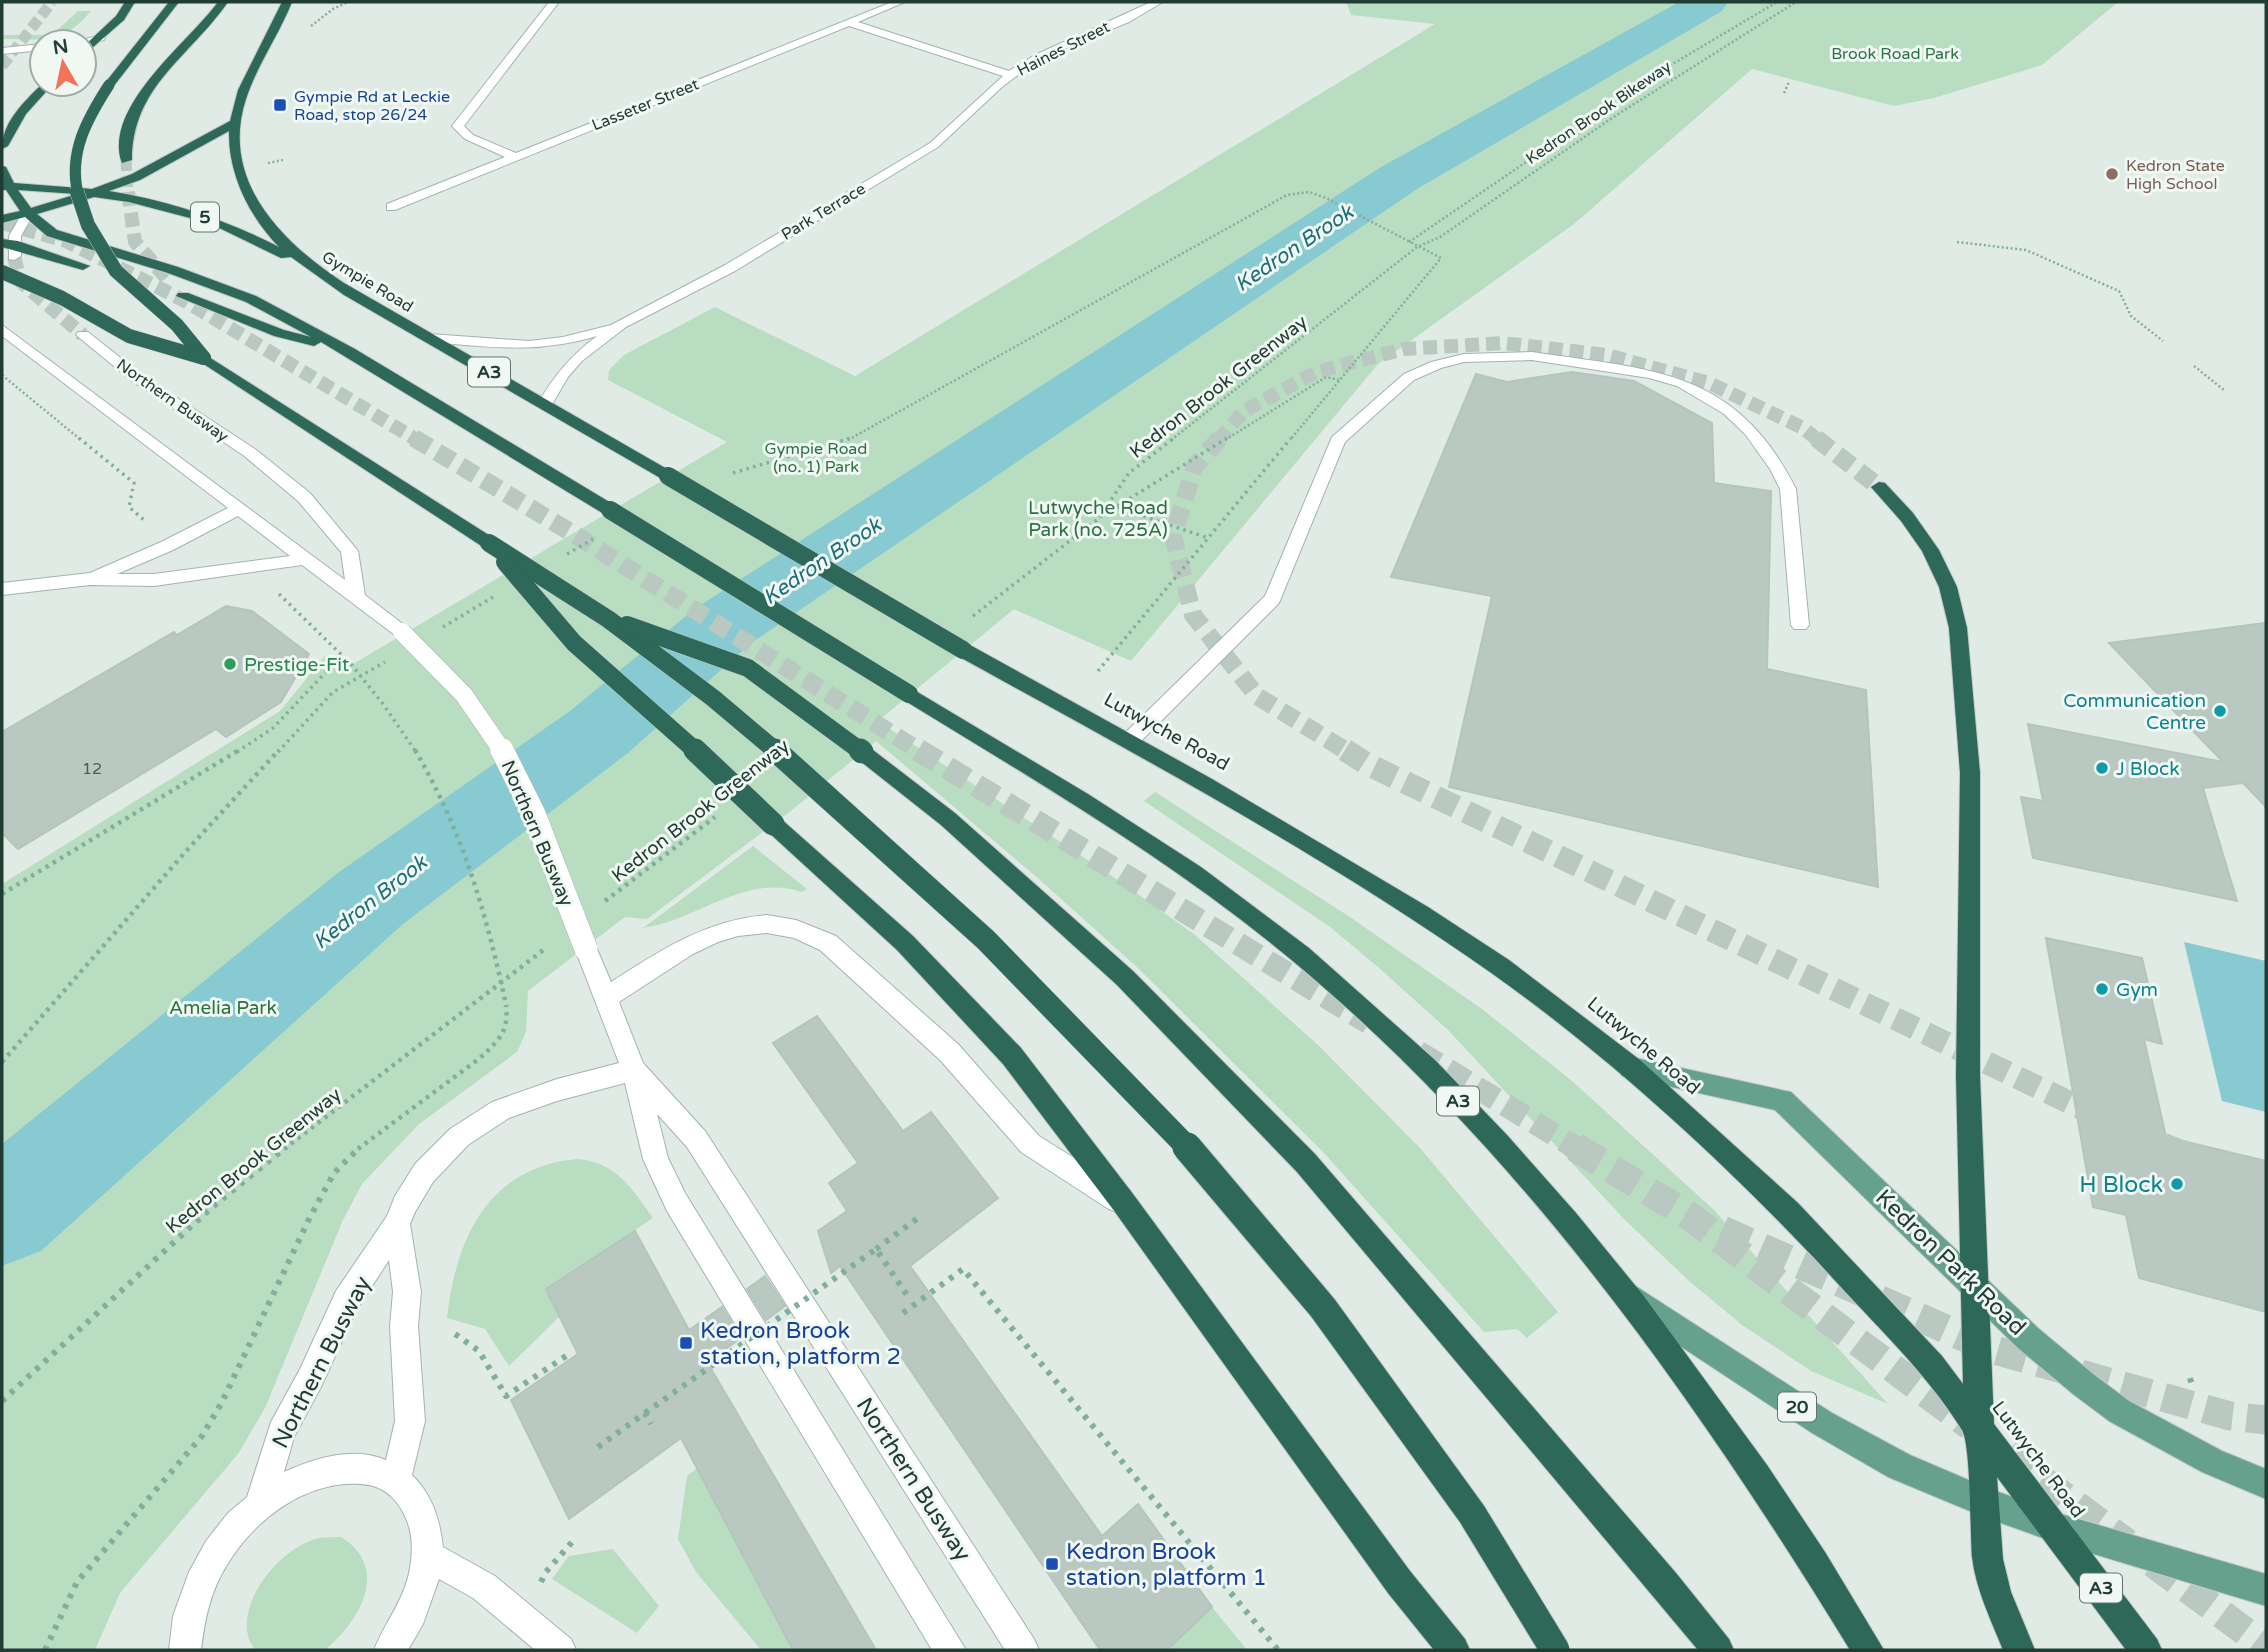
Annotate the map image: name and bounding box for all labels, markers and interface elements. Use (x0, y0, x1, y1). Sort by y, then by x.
street label: Haines Street (1014, 17, 1113, 81)
north arrow (28, 28, 98, 98)
text: N (51, 35, 70, 59)
park label: Brook Road Park (1831, 44, 1959, 64)
street label: Kedron Brook Bikeway (1522, 56, 1675, 169)
street label: Lasseter Street (589, 74, 702, 135)
place label: Gympie Rd at Leckie Road, stop 26/24 (294, 87, 450, 125)
marker: Gympie Rd at Leckie Road, stop 26/24 (272, 97, 288, 113)
place label: Kedron State High School (2126, 156, 2225, 194)
marker: Kedron State High School (2104, 166, 2120, 182)
street label: Park Terrace (778, 179, 869, 245)
water label: Kedron Brook (1230, 199, 1359, 297)
road number: 5 (191, 202, 219, 232)
street label: Gympie Road (318, 247, 417, 317)
street label: Kedron Brook Greenway (1126, 311, 1312, 463)
street label: Northern Busway (113, 355, 232, 447)
road number: A3 (468, 358, 510, 386)
park label: Gympie Road (no. 1) Park (765, 439, 867, 477)
park label: Lutwyche Road Park (no. 725A) (1028, 497, 1168, 541)
water label: Kedron Brook (758, 512, 887, 610)
place label: Prestige-Fit (244, 654, 349, 676)
marker: Prestige-Fit (222, 656, 238, 672)
street label: Lutwyche Road (1100, 688, 1233, 775)
place label: Communication Centre (2063, 690, 2206, 734)
marker: Communication Centre (2212, 703, 2228, 719)
street label: Kedron Brook Greenway (608, 735, 794, 887)
street label: Northern Busway (496, 757, 578, 910)
place label: J Block (2116, 758, 2180, 780)
house number: 12 (82, 759, 102, 779)
marker: J Block (2094, 760, 2110, 776)
water label: Kedron Brook (309, 849, 433, 954)
place label: Gym (2116, 979, 2158, 1001)
marker: Gym (2094, 981, 2110, 997)
street label: Lutwyche Road (1583, 992, 1704, 1099)
park label: Amelia Park (169, 997, 277, 1019)
street label: Kedron Brook Greenway (162, 1083, 346, 1238)
road number: A3 (1437, 1086, 1479, 1116)
place label: H Block (2079, 1171, 2163, 1199)
marker: H Block (2169, 1176, 2185, 1192)
street label: Kedron Park Road (1869, 1184, 2031, 1342)
street label: Northern Busway (266, 1272, 377, 1453)
place label: Kedron Brook station, platform 2 (700, 1317, 901, 1371)
marker: Kedron Brook station, platform 2 (678, 1335, 694, 1351)
street label: Northern Busway (850, 1392, 976, 1567)
road number: 20 (1778, 1392, 1816, 1422)
street label: Lutwyche Road (1987, 1397, 2089, 1522)
place label: Kedron Brook station, platform 1 (1066, 1538, 1267, 1592)
marker: Kedron Brook station, platform 1 (1044, 1556, 1060, 1572)
road number: A3 (2080, 1574, 2122, 1602)

